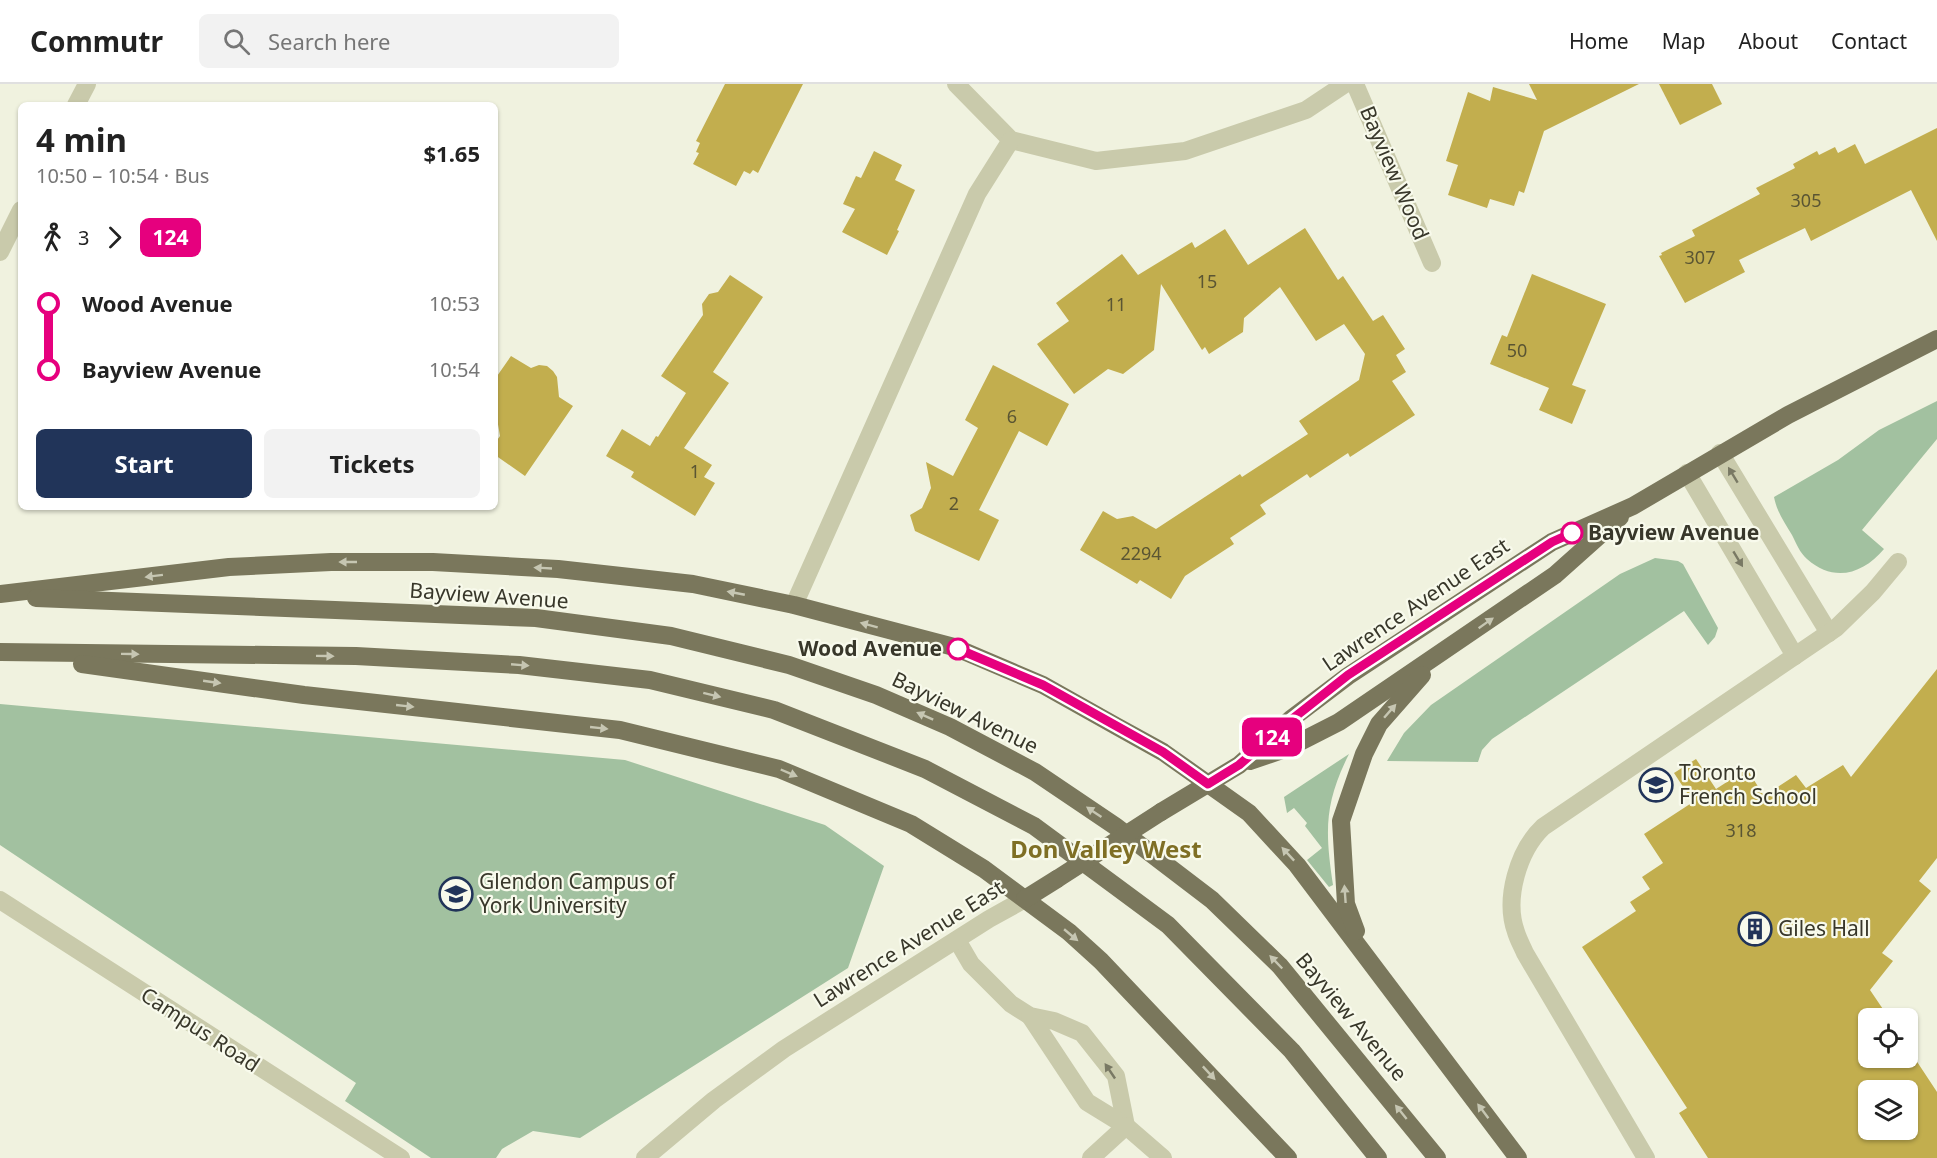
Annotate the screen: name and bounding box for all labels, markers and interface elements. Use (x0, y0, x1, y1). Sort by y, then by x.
search box (199, 14, 619, 68)
text: Commutr (30, 22, 163, 60)
icon: search (220, 25, 253, 58)
text: Search here (268, 26, 390, 56)
text: Home (1569, 27, 1629, 55)
text: Map (1662, 27, 1705, 55)
text: About (1738, 27, 1798, 55)
text: Contact (1831, 27, 1907, 55)
street label: Bayview Wood (1354, 101, 1436, 244)
text: 4 min (36, 117, 127, 162)
text: $1.65 (423, 138, 480, 168)
text: 10:50 – 10:54 · Bus (36, 162, 209, 189)
house number: 305 (1791, 188, 1821, 212)
icon: walk (36, 221, 69, 254)
icon: forward (98, 221, 131, 254)
text: 124 (152, 223, 189, 251)
text: 3 (78, 224, 89, 251)
house number: 307 (1685, 245, 1715, 269)
house number: 15 (1197, 269, 1217, 293)
text: Wood Avenue (82, 288, 233, 318)
text: 10:53 (429, 290, 480, 317)
house number: 11 (1106, 292, 1126, 316)
house number: 50 (1507, 338, 1527, 362)
text: Bayview Avenue (82, 354, 261, 384)
text: 10:54 (429, 356, 480, 383)
house number: 6 (1007, 404, 1017, 428)
button: Start (36, 429, 252, 498)
button: Tickets (264, 429, 480, 498)
house number: 1 (690, 459, 700, 483)
one-way arrow (1727, 467, 1738, 483)
house number: 2 (949, 491, 959, 515)
place label: Bayview Avenue (1588, 518, 1759, 546)
marker: Bayview Avenue (1561, 522, 1583, 544)
street label: Lawrence Avenue East (1316, 531, 1515, 677)
house number: 2294 (1120, 541, 1162, 565)
one-way arrow (1732, 551, 1742, 568)
one-way arrow (339, 557, 358, 567)
one-way arrow (534, 563, 553, 572)
one-way arrow (144, 571, 163, 581)
street label: Bayview Avenue (409, 575, 570, 615)
one-way arrow (727, 588, 746, 597)
one-way arrow (1477, 617, 1493, 629)
one-way arrow (860, 619, 878, 629)
place label: Wood Avenue (798, 634, 942, 662)
marker: Wood Avenue (947, 638, 969, 660)
one-way arrow (120, 650, 139, 659)
one-way arrow (315, 651, 334, 661)
one-way arrow (510, 660, 529, 670)
street label: Bayview Avenue (888, 665, 1043, 760)
one-way arrow (203, 677, 222, 686)
one-way arrow (703, 690, 721, 700)
one-way arrow (396, 701, 415, 711)
one-way arrow (1384, 703, 1397, 719)
one-way arrow (915, 711, 933, 721)
line badge: 124 (1238, 718, 1306, 756)
one-way arrow (590, 723, 609, 733)
text: 124 (1254, 723, 1290, 751)
place label: Toronto French School (1679, 758, 1817, 810)
school or university icon: Toronto French School (1638, 767, 1674, 803)
one-way arrow (780, 768, 798, 778)
one-way arrow (1086, 806, 1102, 817)
house number: 318 (1726, 818, 1756, 842)
district label: Don Valley West (1010, 832, 1202, 865)
one-way arrow (1281, 847, 1295, 862)
place label: Glendon Campus of York University (479, 867, 676, 919)
street label: Lawrence Avenue East (808, 873, 1010, 1013)
school or university icon: Glendon Campus of York University (438, 876, 474, 912)
one-way arrow (1341, 885, 1350, 904)
building icon: Giles Hall (1737, 911, 1773, 947)
place label: Giles Hall (1778, 914, 1870, 942)
one-way arrow (1063, 928, 1079, 941)
street label: Bayview Avenue (1290, 946, 1414, 1086)
one-way arrow (1270, 956, 1284, 970)
street label: Campus Road (136, 980, 265, 1078)
map controls (1858, 1008, 1918, 1140)
button: locate (1858, 1008, 1918, 1068)
one-way arrow (1105, 1062, 1116, 1079)
one-way arrow (1202, 1065, 1216, 1080)
button: layers (1858, 1080, 1918, 1140)
one-way arrow (1477, 1103, 1489, 1119)
one-way arrow (1395, 1105, 1407, 1120)

